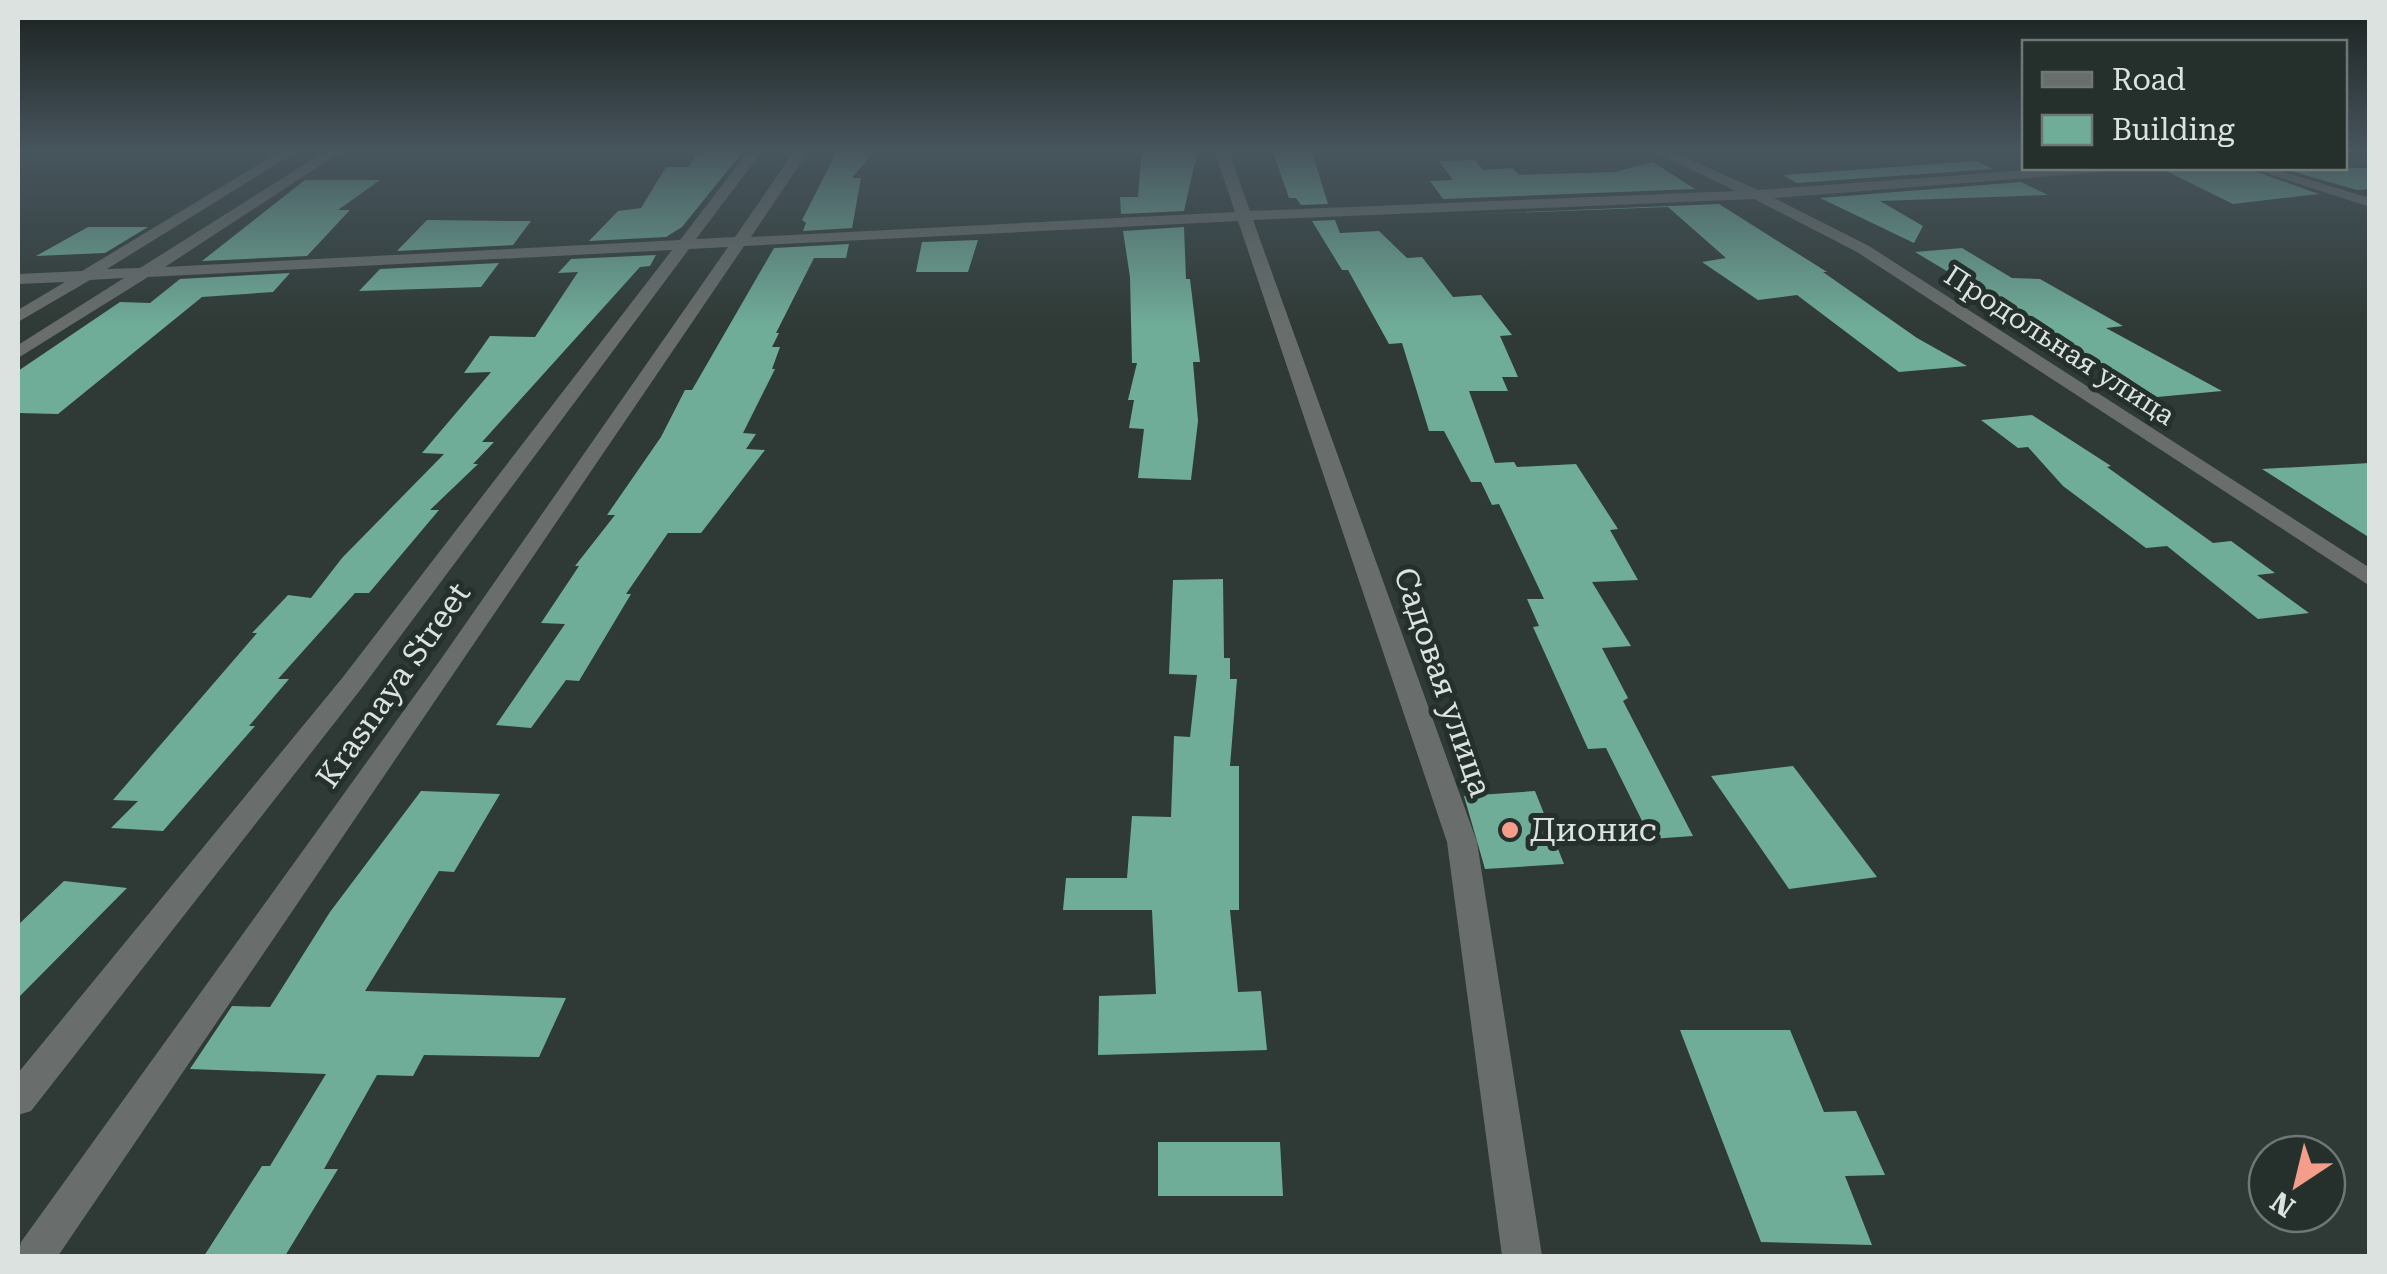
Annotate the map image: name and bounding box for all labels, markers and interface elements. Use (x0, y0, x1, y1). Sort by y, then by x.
legend (2022, 40, 2347, 170)
text: Road (2112, 62, 2186, 97)
text: Building (2112, 112, 2235, 147)
street label: Продольная улица (1939, 259, 2181, 432)
street label: Садовая улица (1386, 562, 1500, 802)
street label: Krasnaya Street (308, 575, 478, 795)
place label: Дионис (1530, 811, 1657, 849)
marker: Дионис (1499, 819, 1521, 841)
north arrow (2247, 1134, 2347, 1234)
text: N (2265, 1184, 2301, 1224)

